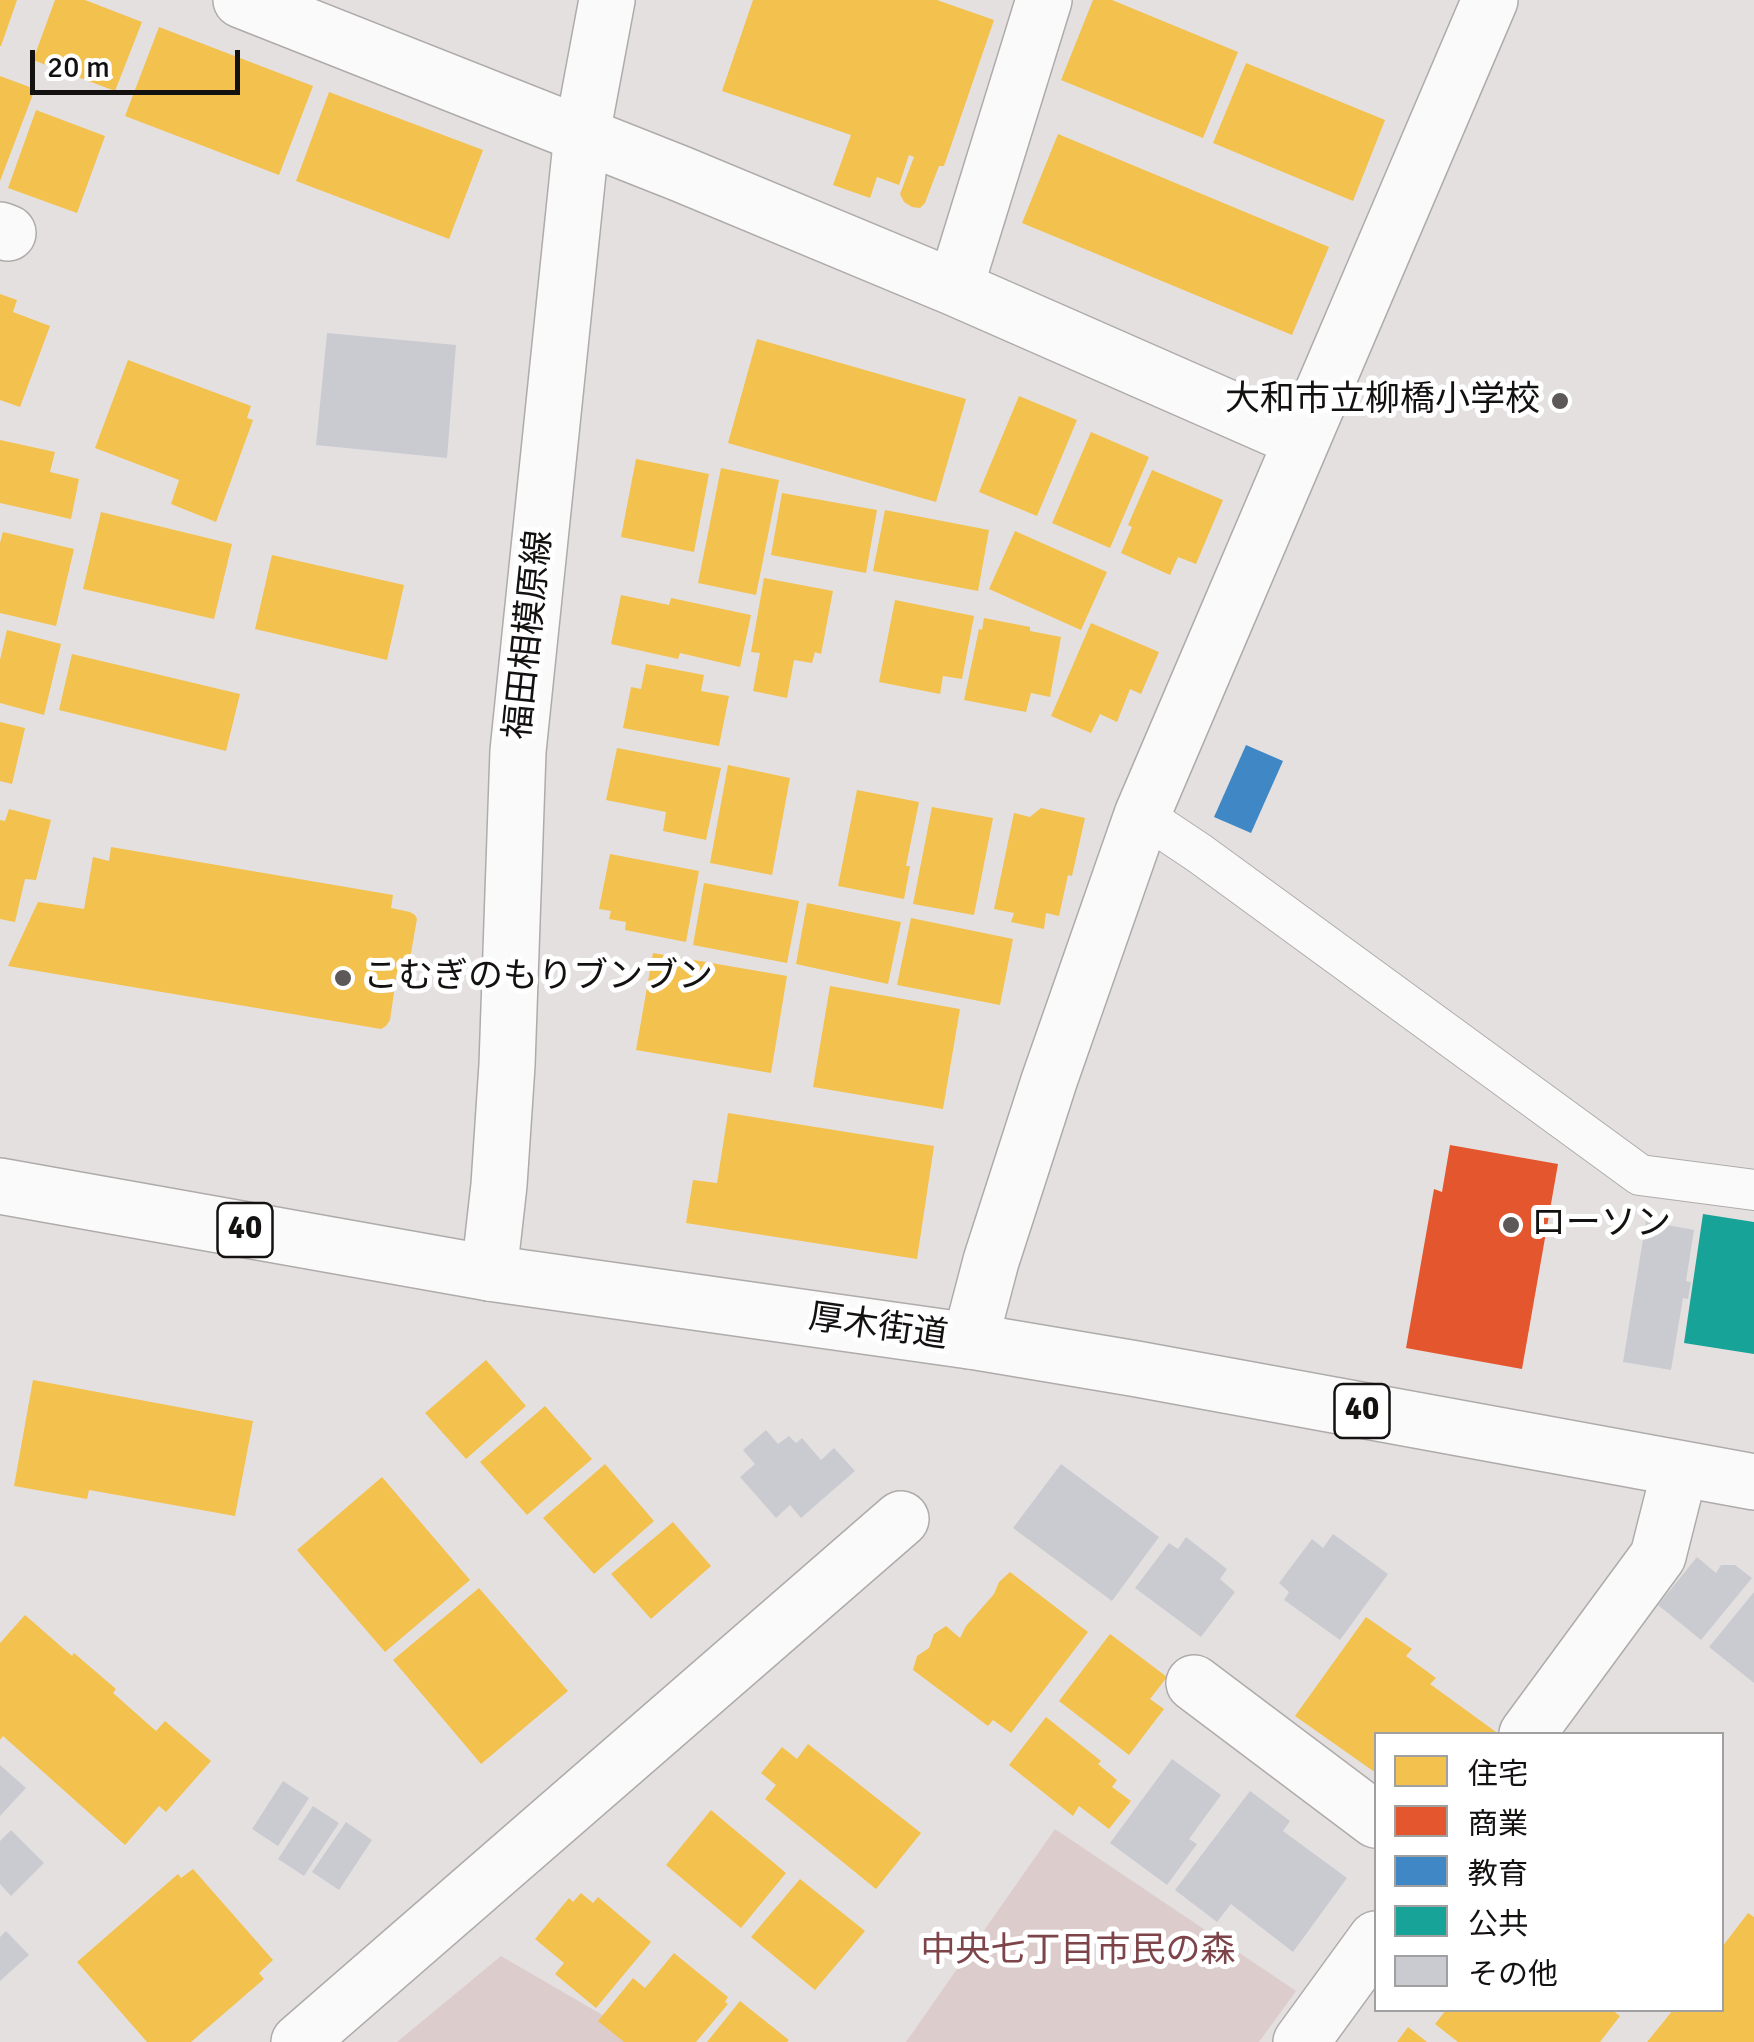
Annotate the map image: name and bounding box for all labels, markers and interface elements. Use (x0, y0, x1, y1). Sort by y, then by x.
scale bar (35, 30, 245, 92)
text: 20 m (47, 49, 110, 86)
place label: 大和市立柳橋小学校 (1225, 380, 1540, 422)
marker: 大和市立柳橋小学校 (1549, 390, 1571, 412)
street label: 福田相模原線 (498, 528, 562, 742)
place label: こむぎのもりブンブン (363, 957, 713, 999)
marker: こむぎのもりブンブン (332, 967, 354, 989)
road number: 40 (218, 1203, 272, 1257)
place label: ローソン (1531, 1204, 1671, 1246)
marker: ローソン (1500, 1214, 1522, 1236)
street label: 厚木街道 (806, 1297, 950, 1359)
road number: 40 (1334, 1384, 1390, 1438)
legend (1374, 1732, 1724, 2012)
text: 住宅 (1468, 1756, 1528, 1793)
text: 商業 (1468, 1806, 1528, 1843)
text: 教育 (1468, 1856, 1528, 1893)
text: 公共 (1468, 1906, 1528, 1943)
park label: 中央七丁目市民の森 (921, 1931, 1235, 1973)
text: その他 (1468, 1956, 1558, 1993)

